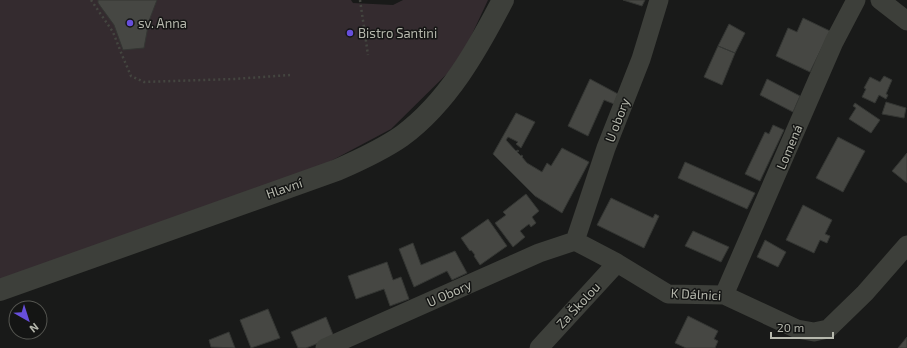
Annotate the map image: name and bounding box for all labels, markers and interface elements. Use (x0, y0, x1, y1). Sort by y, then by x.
place label: sv. Anna (138, 15, 187, 31)
marker: sv. Anna (125, 18, 135, 28)
place label: Bistro Santini (358, 25, 437, 41)
marker: Bistro Santini (345, 28, 355, 38)
street label: U obory (601, 96, 633, 144)
street label: Lomená (772, 122, 806, 172)
street label: Hlavní (264, 174, 305, 202)
street label: U Obory (424, 276, 474, 310)
street label: Za Školou (553, 279, 603, 331)
street label: K Dálnici (670, 285, 722, 303)
north arrow (8, 300, 48, 340)
scale bar (771, 314, 833, 340)
text: 20 m (777, 320, 804, 334)
text: N (27, 321, 42, 336)

